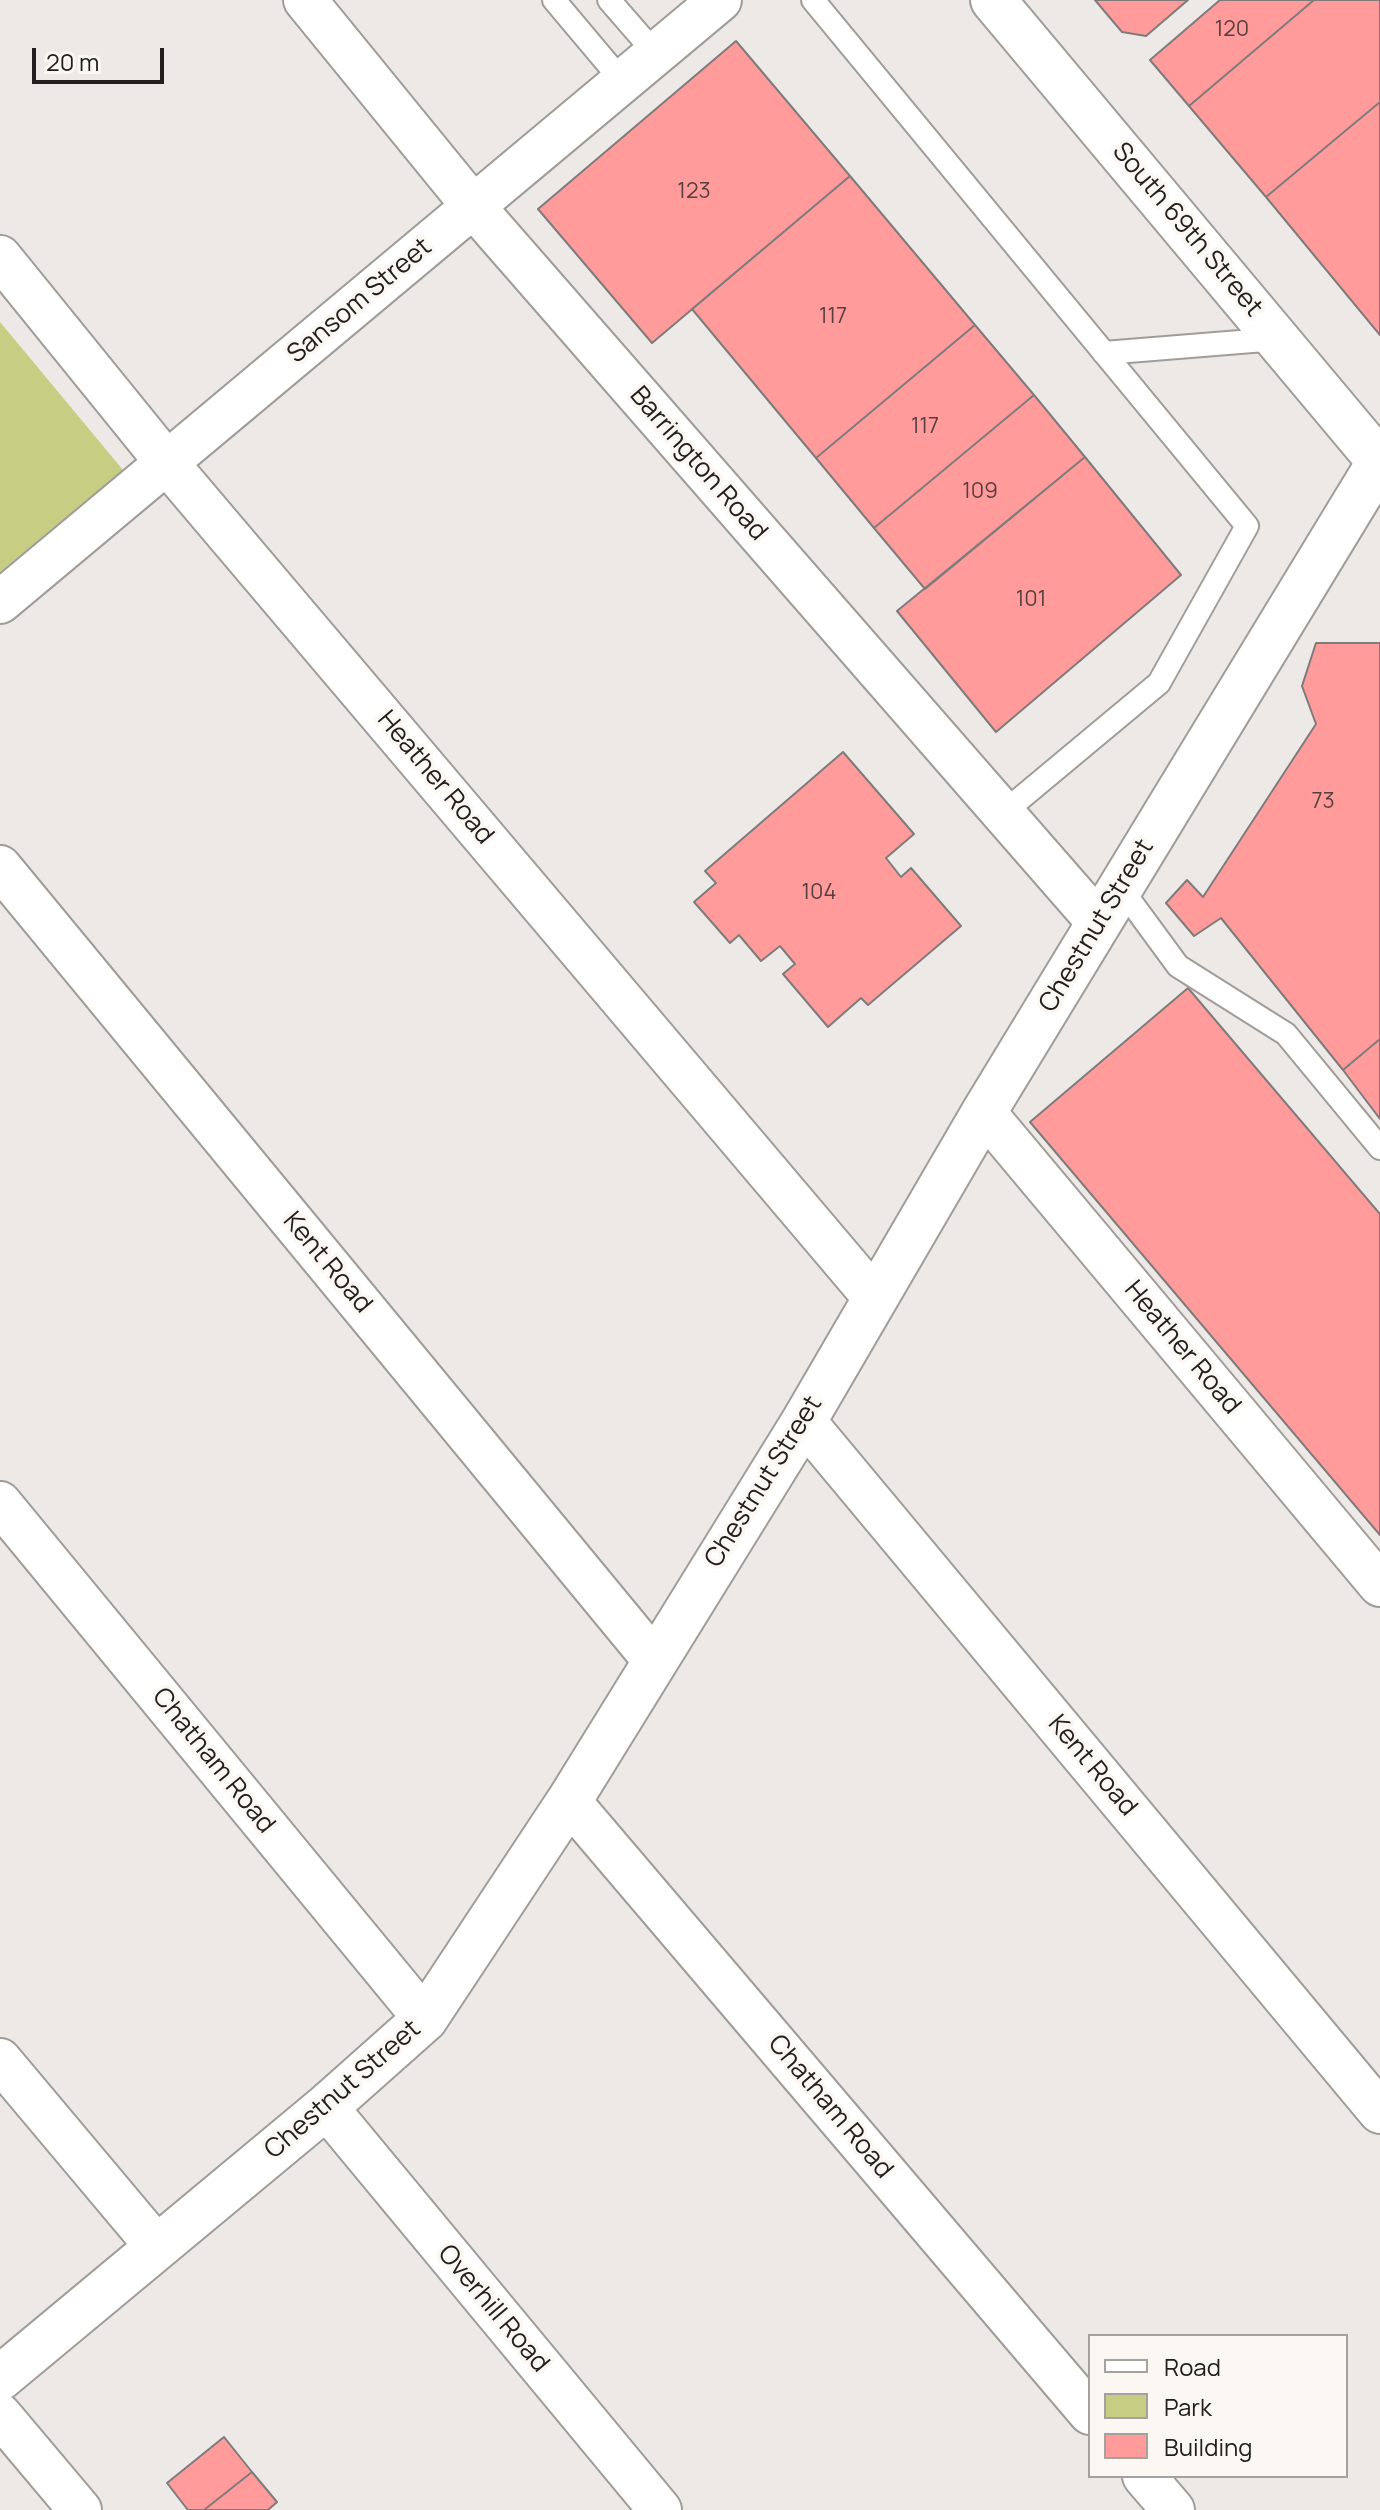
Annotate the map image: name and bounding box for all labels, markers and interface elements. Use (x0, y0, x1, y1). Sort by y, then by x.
house number: 120 (1215, 17, 1249, 43)
scale bar (36, 32, 168, 82)
text: 20 m (46, 45, 99, 78)
street label: South 69th Street (1105, 137, 1269, 323)
house number: 123 (677, 179, 711, 205)
street label: Sansom Street (282, 232, 438, 370)
house number: 117 (819, 304, 847, 330)
street label: Barrington Road (623, 381, 773, 547)
house number: 117 (911, 414, 939, 440)
house number: 109 (962, 479, 998, 505)
house number: 101 (1016, 587, 1046, 613)
street label: Heather Road (370, 705, 500, 851)
house number: 73 (1311, 789, 1335, 815)
street label: Chestnut Street (1033, 834, 1161, 1018)
house number: 104 (802, 880, 836, 906)
street label: Kent Road (276, 1206, 378, 1320)
street label: Heather Road (1117, 1275, 1247, 1421)
street label: Chestnut Street (699, 1391, 829, 1573)
street label: Chatham Road (145, 1682, 281, 1840)
street label: Kent Road (1041, 1709, 1143, 1823)
street label: Chestnut Street (259, 2014, 427, 2166)
street label: Chatham Road (761, 2029, 899, 2185)
street label: Overhill Road (431, 2239, 555, 2379)
legend (1088, 2334, 1348, 2478)
text: Road (1164, 2350, 1221, 2383)
text: Park (1164, 2390, 1212, 2423)
text: Building (1164, 2430, 1252, 2463)

